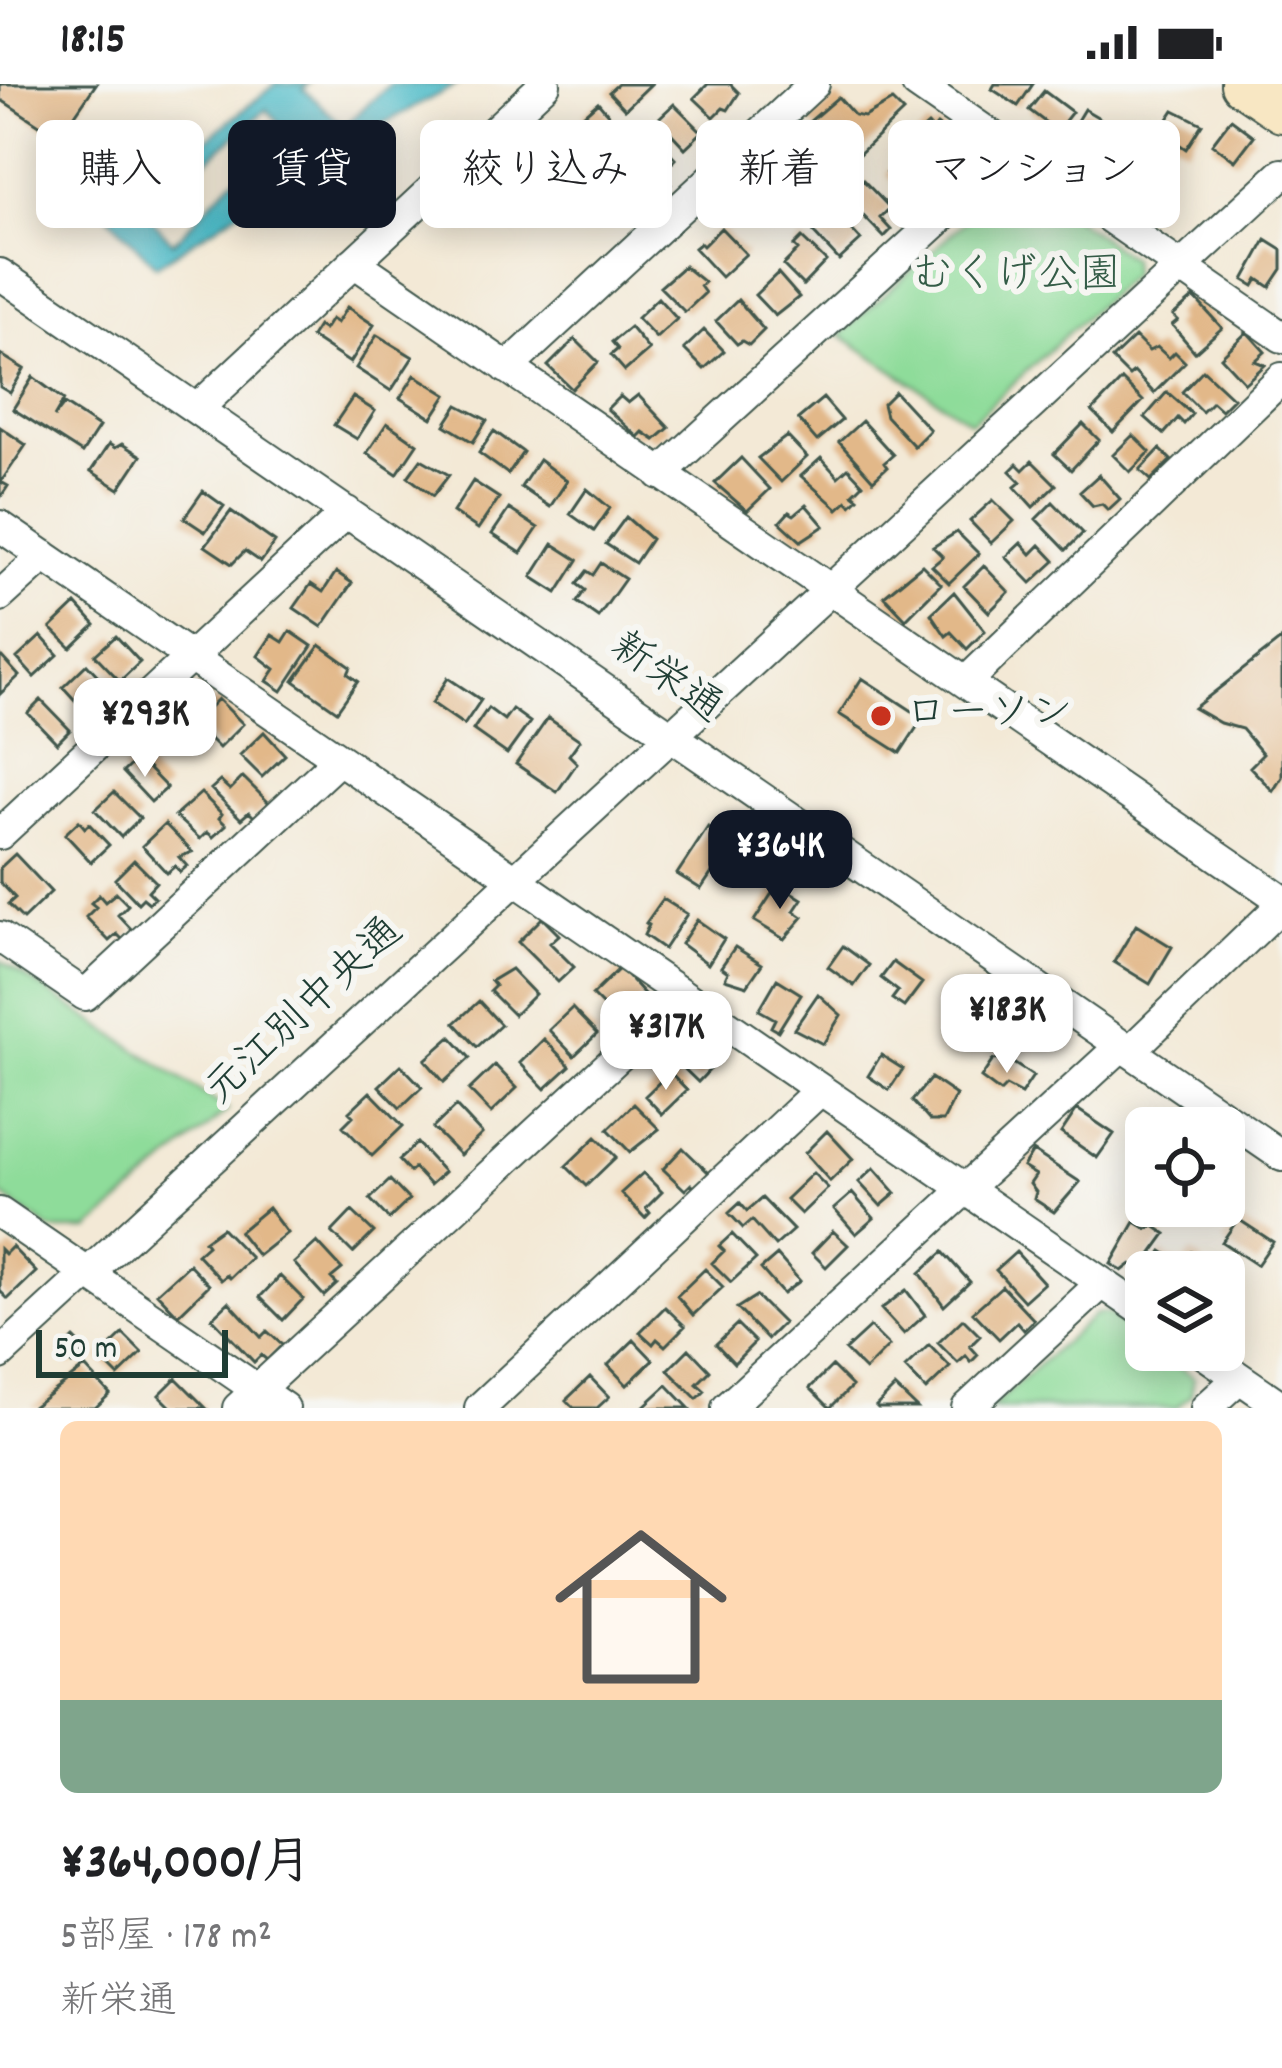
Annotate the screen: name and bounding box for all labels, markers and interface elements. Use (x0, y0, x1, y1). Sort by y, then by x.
text: 18:15 (60, 10, 126, 74)
chip: 購入 (36, 120, 204, 228)
chip: 賃貸 (228, 120, 396, 228)
chip: 絞り込み (420, 120, 672, 228)
chip: 新着 (696, 120, 864, 228)
chip: マンション (888, 120, 1180, 228)
park label: むくげ公園 (911, 248, 1121, 308)
street label: 新栄通 (596, 619, 734, 741)
pin: ¥293K (61, 678, 229, 780)
place label: ローソン (905, 686, 1073, 746)
text: ¥293K (100, 689, 190, 744)
marker: ローソン (868, 703, 894, 729)
pin: ¥364K (696, 810, 864, 912)
text: ¥364K (735, 821, 825, 876)
street label: 元江別中央通 (193, 905, 419, 1121)
pin: ¥183K (923, 974, 1091, 1076)
text: ¥183K (968, 985, 1046, 1040)
pin: ¥317K (582, 991, 750, 1093)
text: ¥317K (627, 1002, 705, 1057)
map controls (1125, 1107, 1245, 1371)
button: locate (1125, 1107, 1245, 1227)
button: layers (1125, 1251, 1245, 1371)
scale bar (36, 1324, 228, 1377)
text: 50 m (54, 1327, 118, 1374)
icon: home (533, 1499, 749, 1715)
text: ¥364,000/月 (60, 1830, 312, 1902)
text: 5部屋 · 178 m² (60, 1912, 272, 1967)
text: 新栄通 (60, 1977, 177, 2032)

